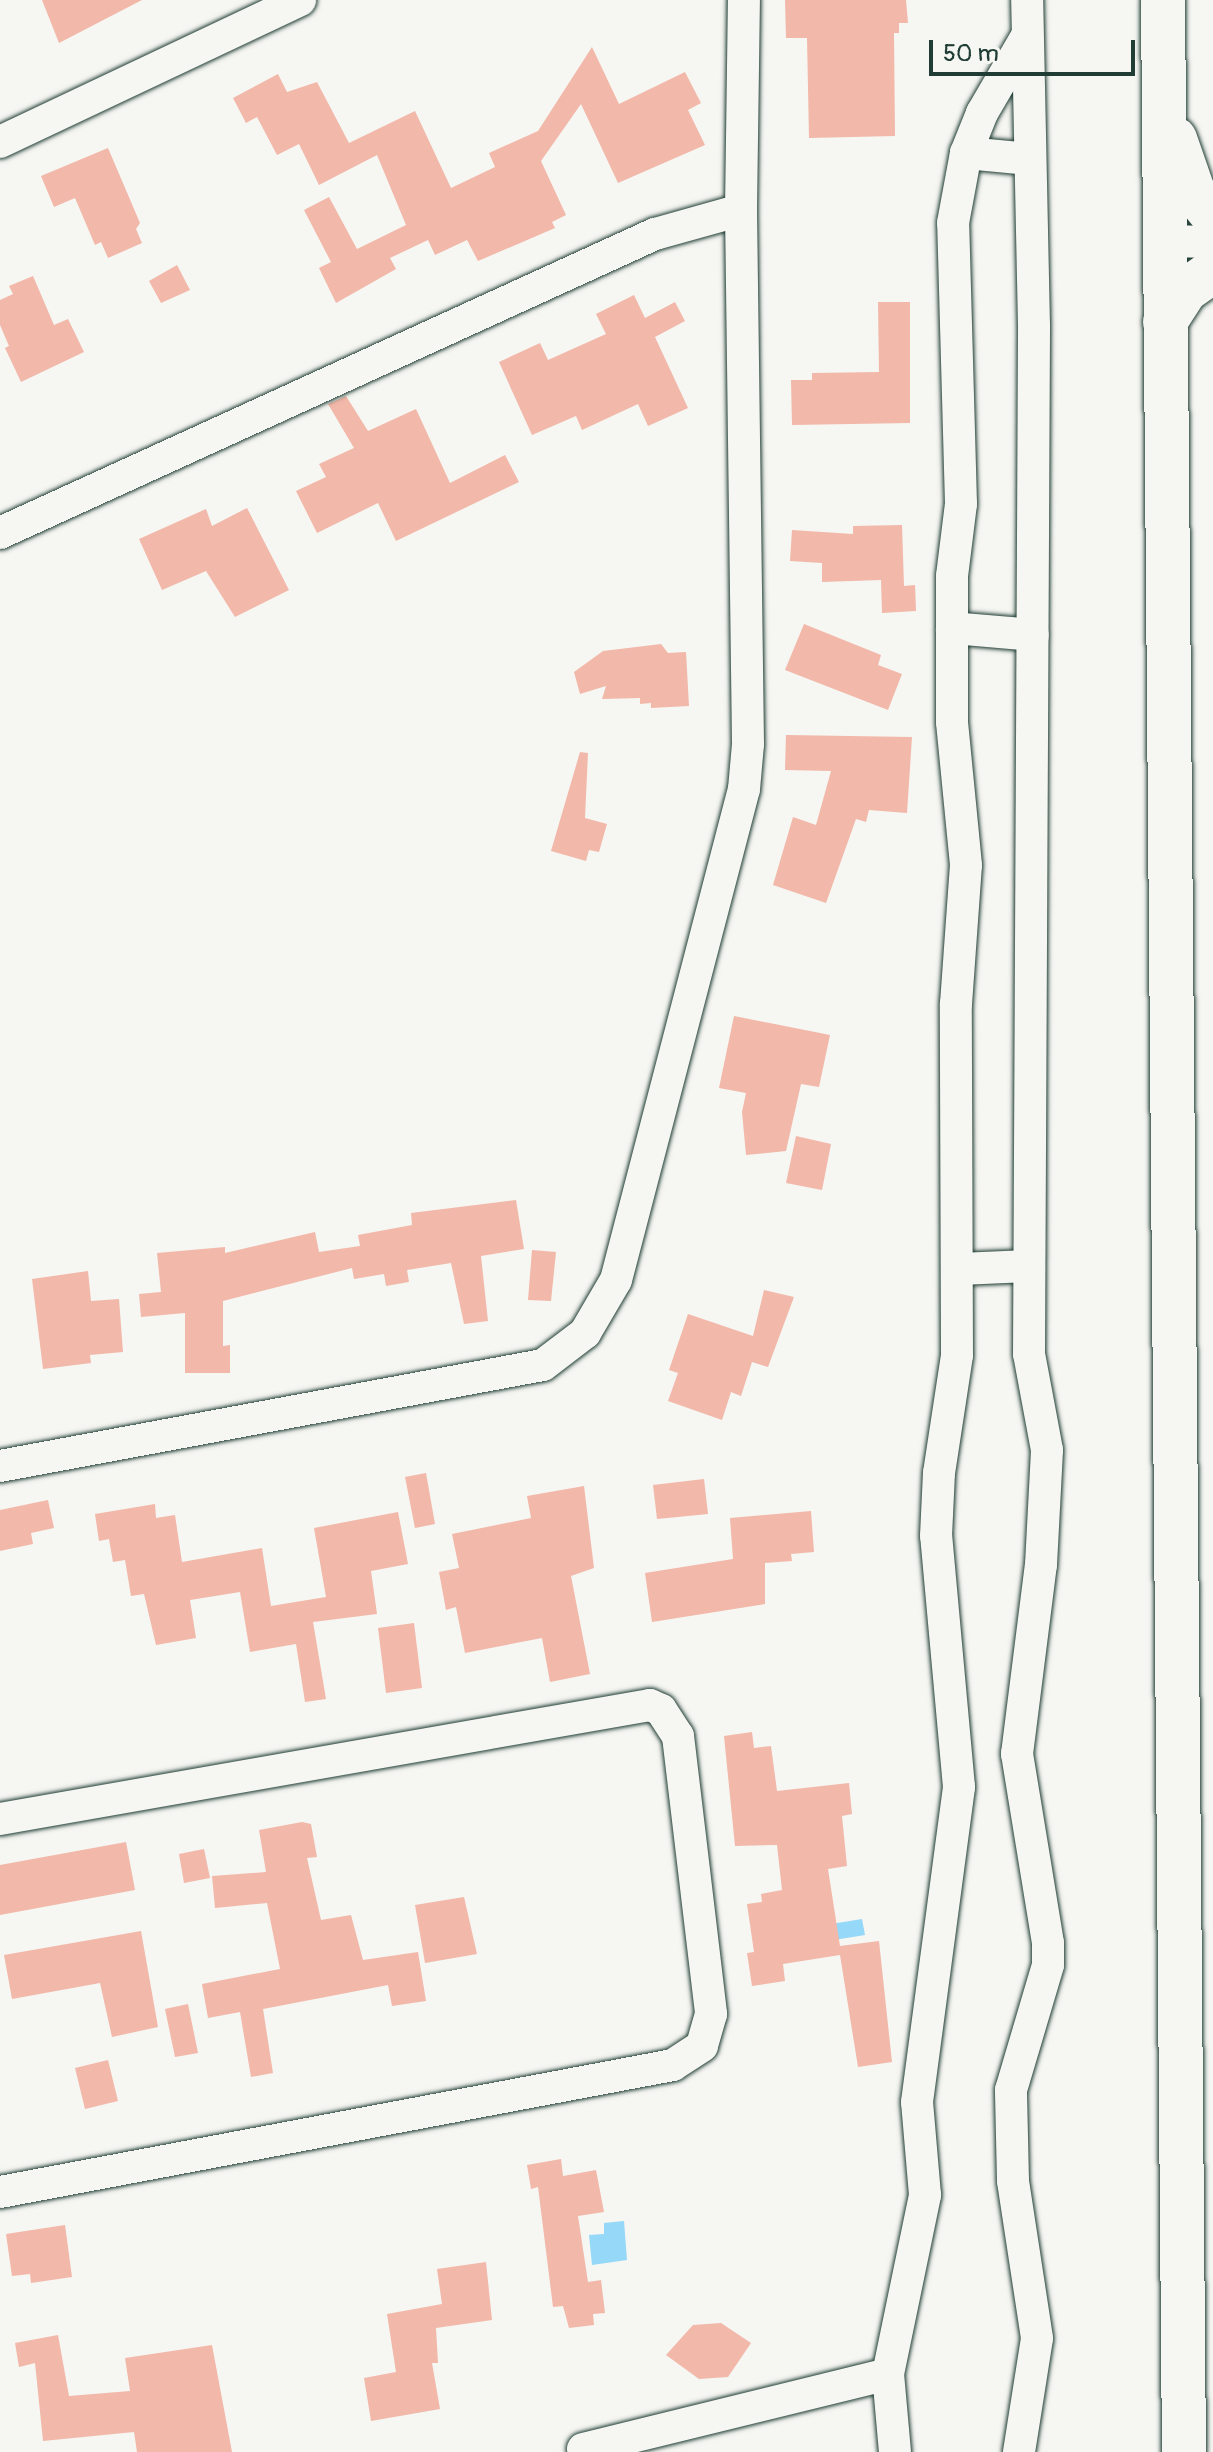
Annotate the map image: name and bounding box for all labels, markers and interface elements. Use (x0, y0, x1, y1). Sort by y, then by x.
scale bar (933, 24, 1139, 74)
text: 50 m (943, 39, 999, 68)

